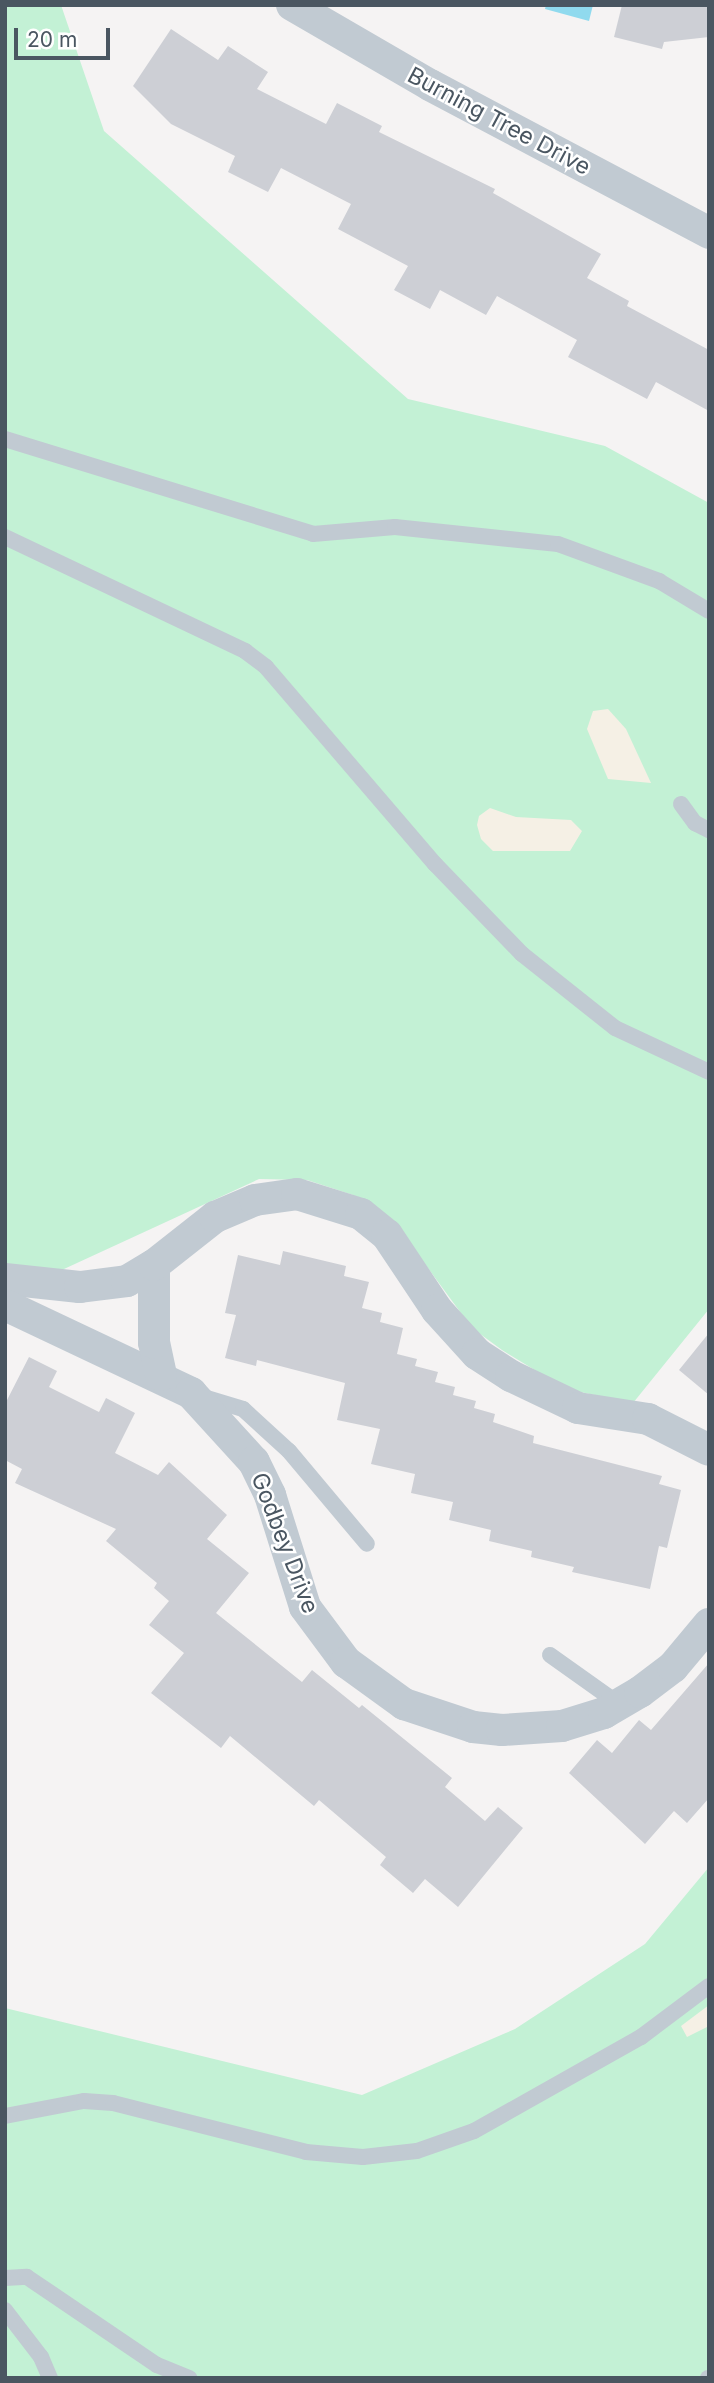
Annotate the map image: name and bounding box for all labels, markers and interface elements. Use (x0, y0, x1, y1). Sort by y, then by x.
scale bar (18, 14, 114, 58)
text: 20 m (27, 27, 77, 52)
street label: Burning Tree Drive (403, 61, 595, 181)
street label: Godbey Drive (245, 1469, 325, 1617)

